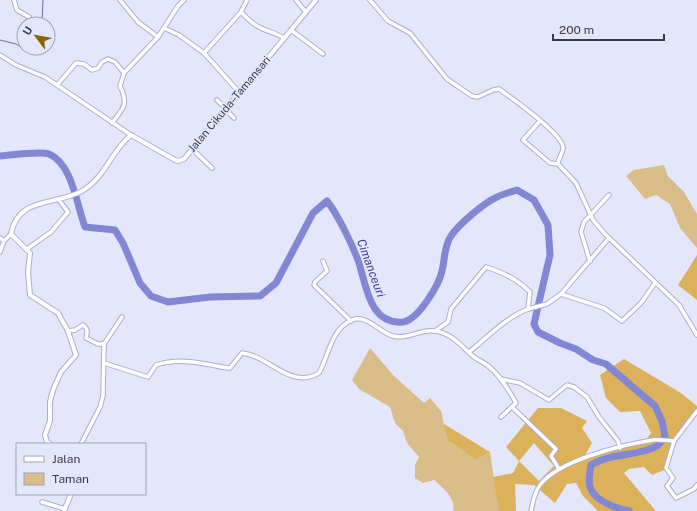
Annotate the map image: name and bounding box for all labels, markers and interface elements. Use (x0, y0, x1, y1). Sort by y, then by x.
north arrow (16, 16, 56, 56)
scale bar (553, 16, 664, 42)
text: 200 m (559, 23, 594, 37)
text: U (20, 24, 35, 37)
street label: Jalan Cikuda–Tamansari (185, 54, 273, 154)
water label: Cimanceuri (354, 237, 388, 299)
legend (16, 443, 146, 495)
text: Jalan (52, 452, 81, 466)
text: Taman (52, 472, 89, 486)

